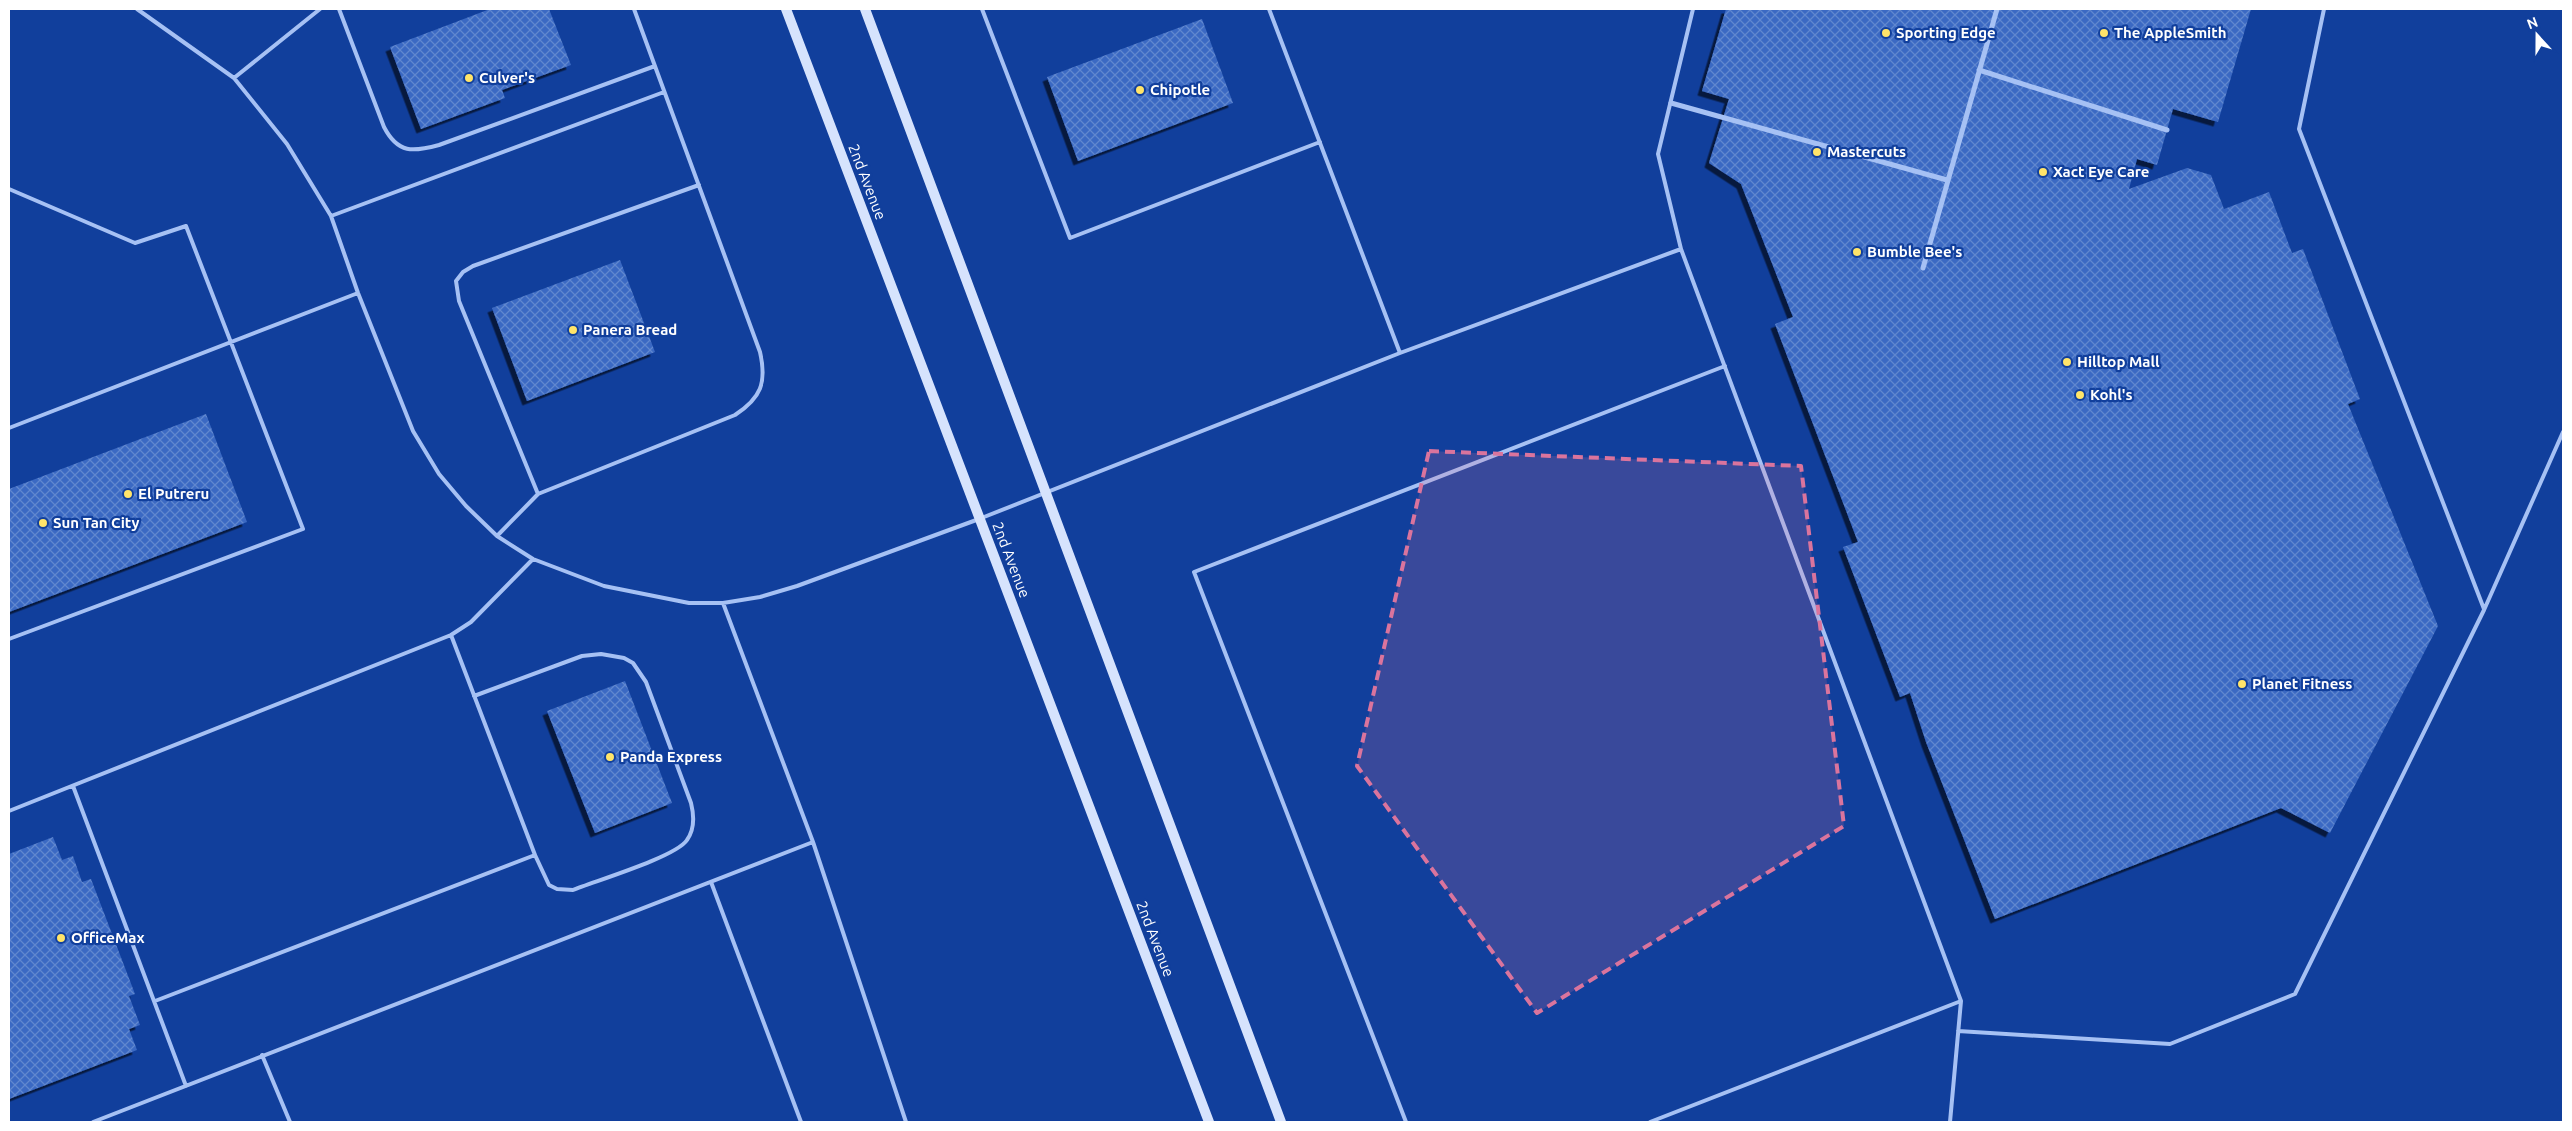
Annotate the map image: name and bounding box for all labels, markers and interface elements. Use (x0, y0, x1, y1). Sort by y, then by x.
north arrow (2512, 10, 2562, 60)
text: N (2525, 14, 2540, 32)
place label: Sporting Edge (1896, 24, 1996, 41)
place label: The AppleSmith (2114, 24, 2227, 41)
marker: Sporting Edge (1880, 27, 1892, 39)
marker: The AppleSmith (2098, 27, 2110, 39)
place label: Culver's (479, 69, 535, 86)
marker: Culver's (463, 72, 475, 84)
place label: Chipotle (1150, 81, 1210, 98)
marker: Chipotle (1134, 84, 1146, 96)
street label: 2nd Avenue (845, 142, 890, 222)
place label: Mastercuts (1827, 143, 1906, 160)
marker: Mastercuts (1811, 146, 1823, 158)
place label: Xact Eye Care (2053, 163, 2150, 180)
marker: Xact Eye Care (2037, 166, 2049, 178)
place label: Bumble Bee's (1867, 243, 1962, 260)
marker: Bumble Bee's (1851, 246, 1863, 258)
place label: Panera Bread (583, 321, 677, 338)
marker: Panera Bread (567, 324, 579, 336)
place label: Hilltop Mall (2077, 353, 2160, 370)
marker: Hilltop Mall (2061, 356, 2073, 368)
place label: Kohl's (2090, 386, 2133, 403)
marker: Kohl's (2074, 389, 2086, 401)
place label: El Putreru (138, 485, 209, 502)
marker: El Putreru (122, 488, 134, 500)
place label: Sun Tan City (53, 514, 139, 531)
marker: Sun Tan City (37, 517, 49, 529)
street label: 2nd Avenue (989, 520, 1034, 600)
place label: Planet Fitness (2252, 675, 2352, 692)
marker: Planet Fitness (2236, 678, 2248, 690)
place label: Panda Express (620, 748, 722, 765)
marker: Panda Express (604, 751, 616, 763)
street label: 2nd Avenue (1133, 899, 1178, 979)
place label: OfficeMax (71, 929, 145, 946)
marker: OfficeMax (55, 932, 67, 944)

